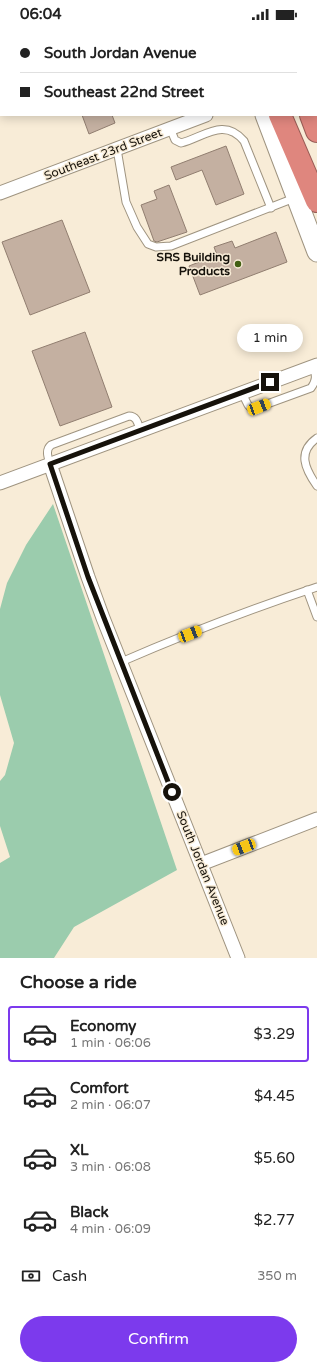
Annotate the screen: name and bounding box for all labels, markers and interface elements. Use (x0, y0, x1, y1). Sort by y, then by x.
text: 06:04 (20, 5, 62, 23)
text: South Jordan Avenue (44, 44, 197, 62)
text: Southeast 22nd Street (44, 83, 204, 101)
street label: Southeast 23rd Street (42, 125, 164, 183)
place label: SRS Building Products (157, 250, 230, 278)
marker: SRS Building Products (233, 259, 243, 269)
callout: 1 min (237, 324, 303, 352)
text: 1 min (253, 330, 287, 346)
route end (261, 373, 279, 391)
car (246, 397, 272, 417)
car (177, 624, 203, 644)
route start (163, 783, 181, 801)
street label: South Jordan Avenue (174, 809, 232, 927)
car (231, 837, 257, 857)
text: Choose a ride (20, 971, 137, 993)
icon: car (22, 1016, 58, 1052)
text: Economy (70, 1017, 136, 1035)
text: $3.29 (254, 1025, 295, 1043)
text: 1 min · 06:06 (70, 1035, 151, 1051)
icon: car (22, 1078, 58, 1114)
text: Comfort (70, 1079, 129, 1097)
text: $4.45 (254, 1087, 295, 1105)
text: 2 min · 06:07 (70, 1097, 151, 1113)
icon: car (22, 1140, 58, 1176)
text: XL (70, 1141, 89, 1159)
text: $5.60 (254, 1149, 295, 1167)
text: 3 min · 06:08 (70, 1159, 151, 1175)
icon: car (22, 1202, 58, 1238)
text: Black (70, 1203, 109, 1221)
text: $2.77 (254, 1211, 295, 1229)
text: 4 min · 06:09 (70, 1221, 151, 1237)
icon: cash (20, 1265, 42, 1287)
text: Cash (52, 1267, 87, 1285)
text: 350 m (257, 1268, 297, 1284)
button: Confirm (20, 1316, 297, 1362)

